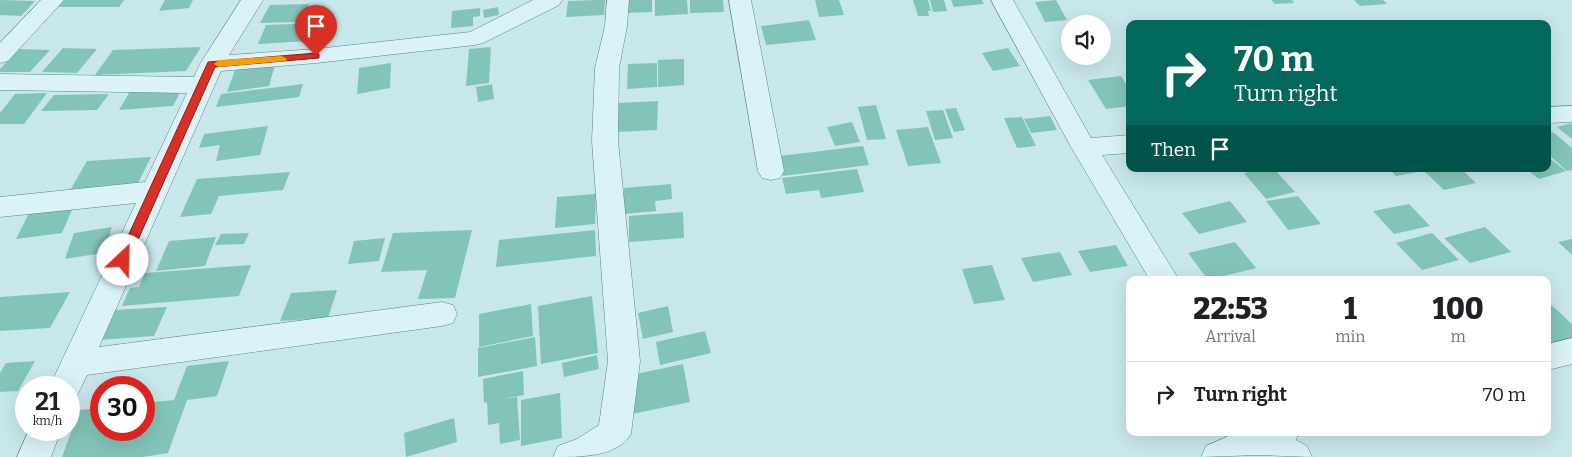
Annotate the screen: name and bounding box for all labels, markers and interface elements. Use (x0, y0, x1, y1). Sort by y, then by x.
pin (295, 5, 337, 56)
icon: arrive (302, 12, 330, 40)
map controls (1061, 15, 1111, 65)
button: sound (1061, 15, 1111, 65)
text: 70 m (1234, 38, 1314, 80)
icon: right (1151, 40, 1216, 105)
text: Turn right (1234, 80, 1337, 107)
icon: arrive (1206, 135, 1234, 163)
text: Then (1151, 138, 1196, 161)
position arrow (96, 233, 148, 285)
text: 22:53 (1193, 291, 1268, 327)
text: 1 (1344, 291, 1357, 327)
text: 100 (1433, 291, 1484, 327)
text: Arrival (1205, 327, 1256, 346)
text: min (1335, 327, 1365, 346)
text: m (1451, 327, 1466, 346)
speed limit sign: 30 (90, 376, 155, 441)
icon: right (1151, 380, 1179, 408)
text: Turn right (1194, 383, 1287, 406)
text: 70 m (1483, 383, 1526, 406)
text: 21 (35, 387, 60, 417)
text: km/h (33, 414, 62, 428)

